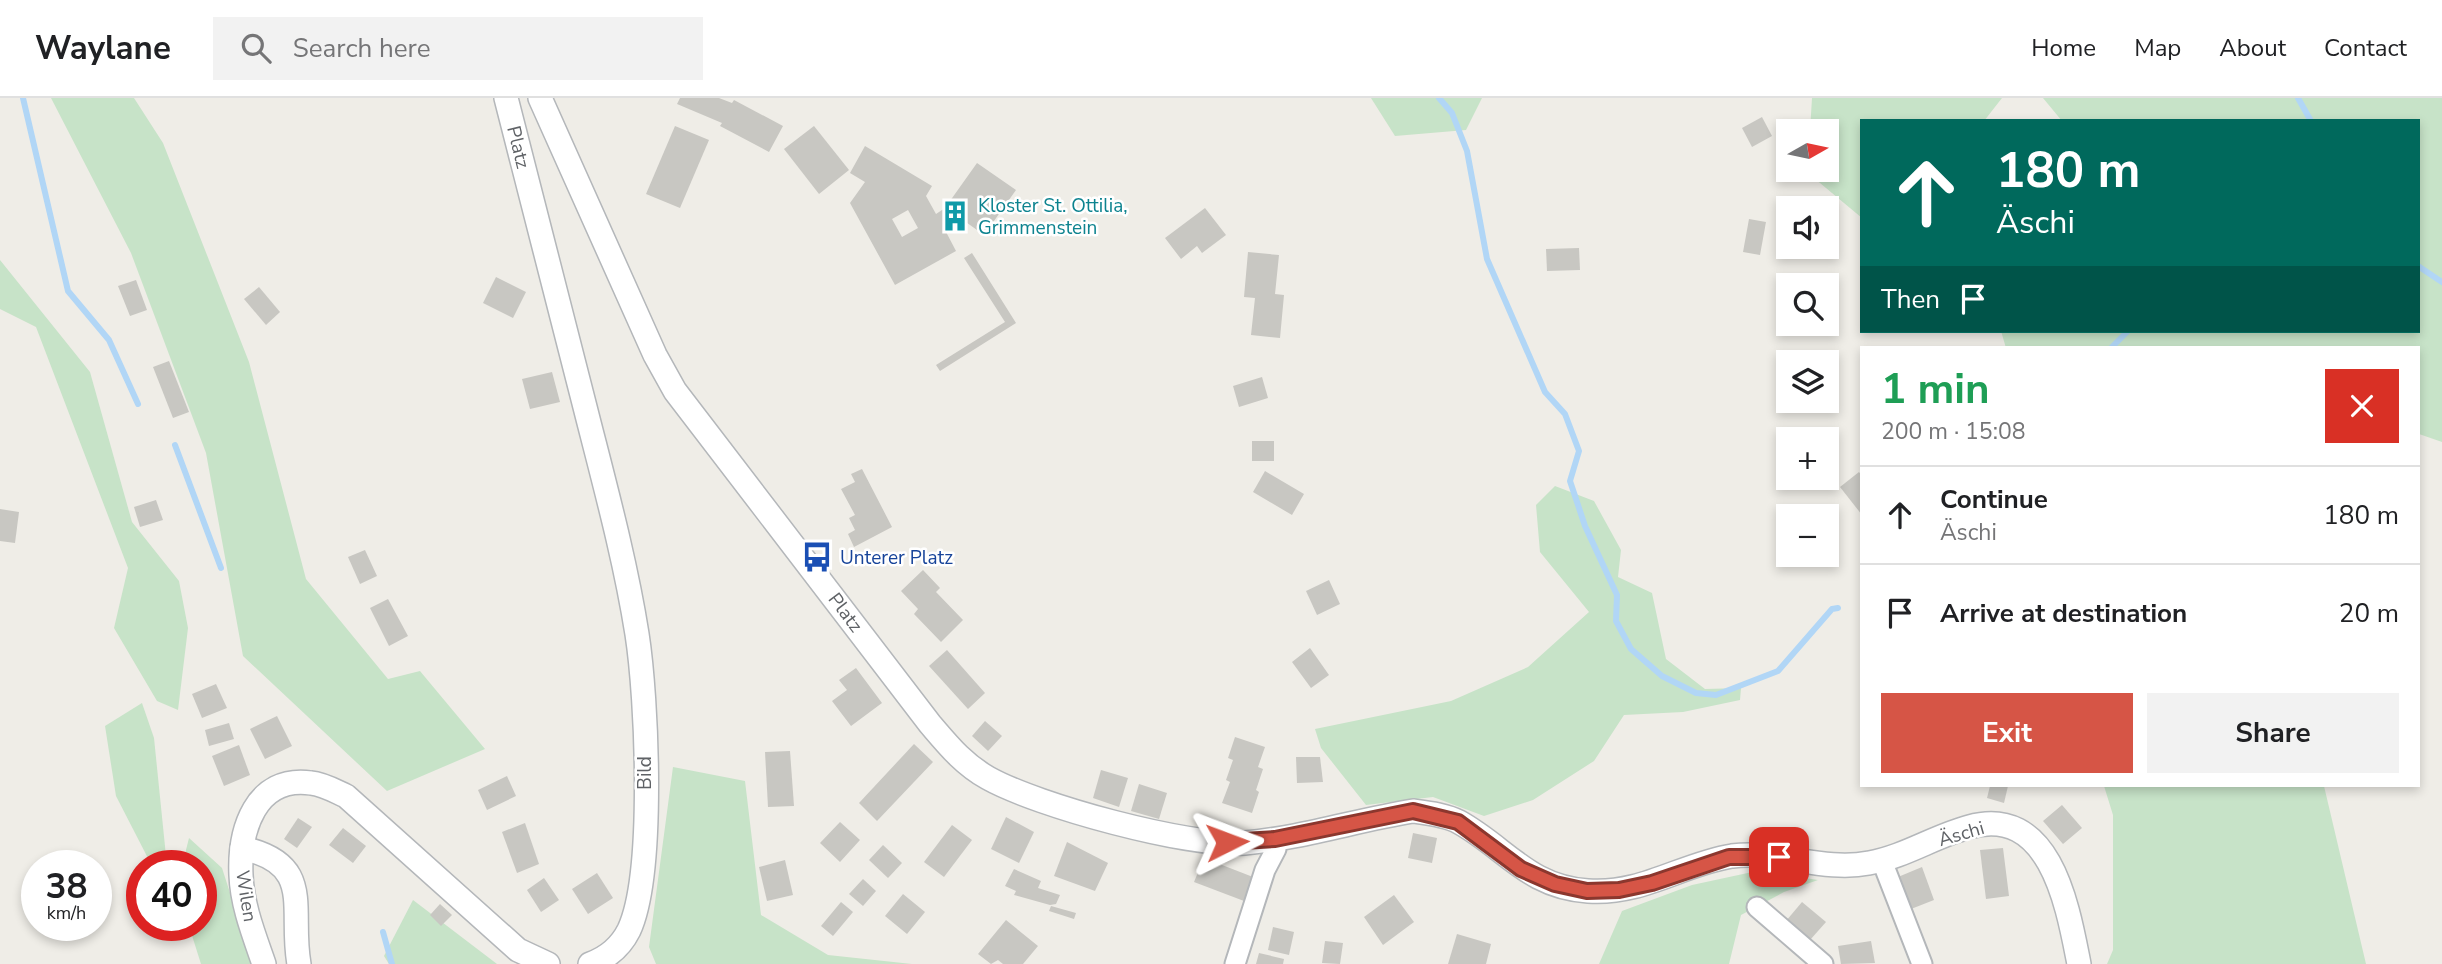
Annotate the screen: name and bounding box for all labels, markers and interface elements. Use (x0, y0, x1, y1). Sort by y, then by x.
search box (213, 17, 703, 80)
text: Waylane (35, 26, 171, 71)
icon: search (237, 29, 275, 67)
text: Search here (293, 31, 431, 66)
text: Home (2031, 32, 2096, 64)
text: Map (2134, 32, 2181, 64)
text: About (2219, 32, 2286, 64)
text: Contact (2324, 32, 2407, 64)
north arrow (1776, 119, 1839, 182)
map controls (1776, 119, 1839, 567)
street label: Platz (500, 123, 536, 172)
text: 180 m (1996, 137, 2140, 204)
icon: ahead (1881, 147, 1972, 238)
place label: Kloster St. Ottilia, Grimmenstein (978, 193, 1128, 241)
button: sound (1776, 196, 1839, 259)
building icon: Kloster St. Ottilia, Grimmenstein (938, 199, 972, 233)
text: Äschi (1996, 201, 2075, 244)
button: search (1776, 273, 1839, 336)
icon: arrive (1954, 280, 1992, 318)
text: Then (1881, 282, 1940, 317)
button: layers (1776, 350, 1839, 413)
text: 1 min (1881, 361, 1990, 418)
button: close (2325, 369, 2399, 443)
text: 200 m · 15:08 (1881, 416, 2026, 447)
button: + (1776, 427, 1839, 490)
text: Continue (1940, 482, 2048, 517)
icon: ahead (1881, 496, 1919, 534)
text: 180 m (2323, 498, 2399, 533)
button: − (1776, 504, 1839, 567)
text: Äschi (1940, 517, 1997, 548)
bus stop icon: Unterer Platz (800, 540, 834, 574)
place label: Unterer Platz (840, 545, 953, 571)
street label: Platz (822, 588, 869, 638)
icon: arrive (1881, 594, 1919, 632)
text: Arrive at destination (1940, 596, 2187, 631)
text: 20 m (2339, 596, 2399, 631)
button: Exit (1881, 693, 2133, 773)
button: Share (2147, 693, 2399, 773)
street label: Bild (632, 756, 658, 790)
position arrow (1190, 805, 1264, 879)
street label: Äschi (1935, 815, 1987, 853)
pin (1749, 827, 1809, 887)
icon: arrive (1760, 838, 1798, 876)
speed limit sign: 40 (126, 850, 217, 941)
text: 38 (45, 863, 88, 910)
street label: Wilen (229, 869, 263, 924)
text: km/h (47, 901, 86, 925)

